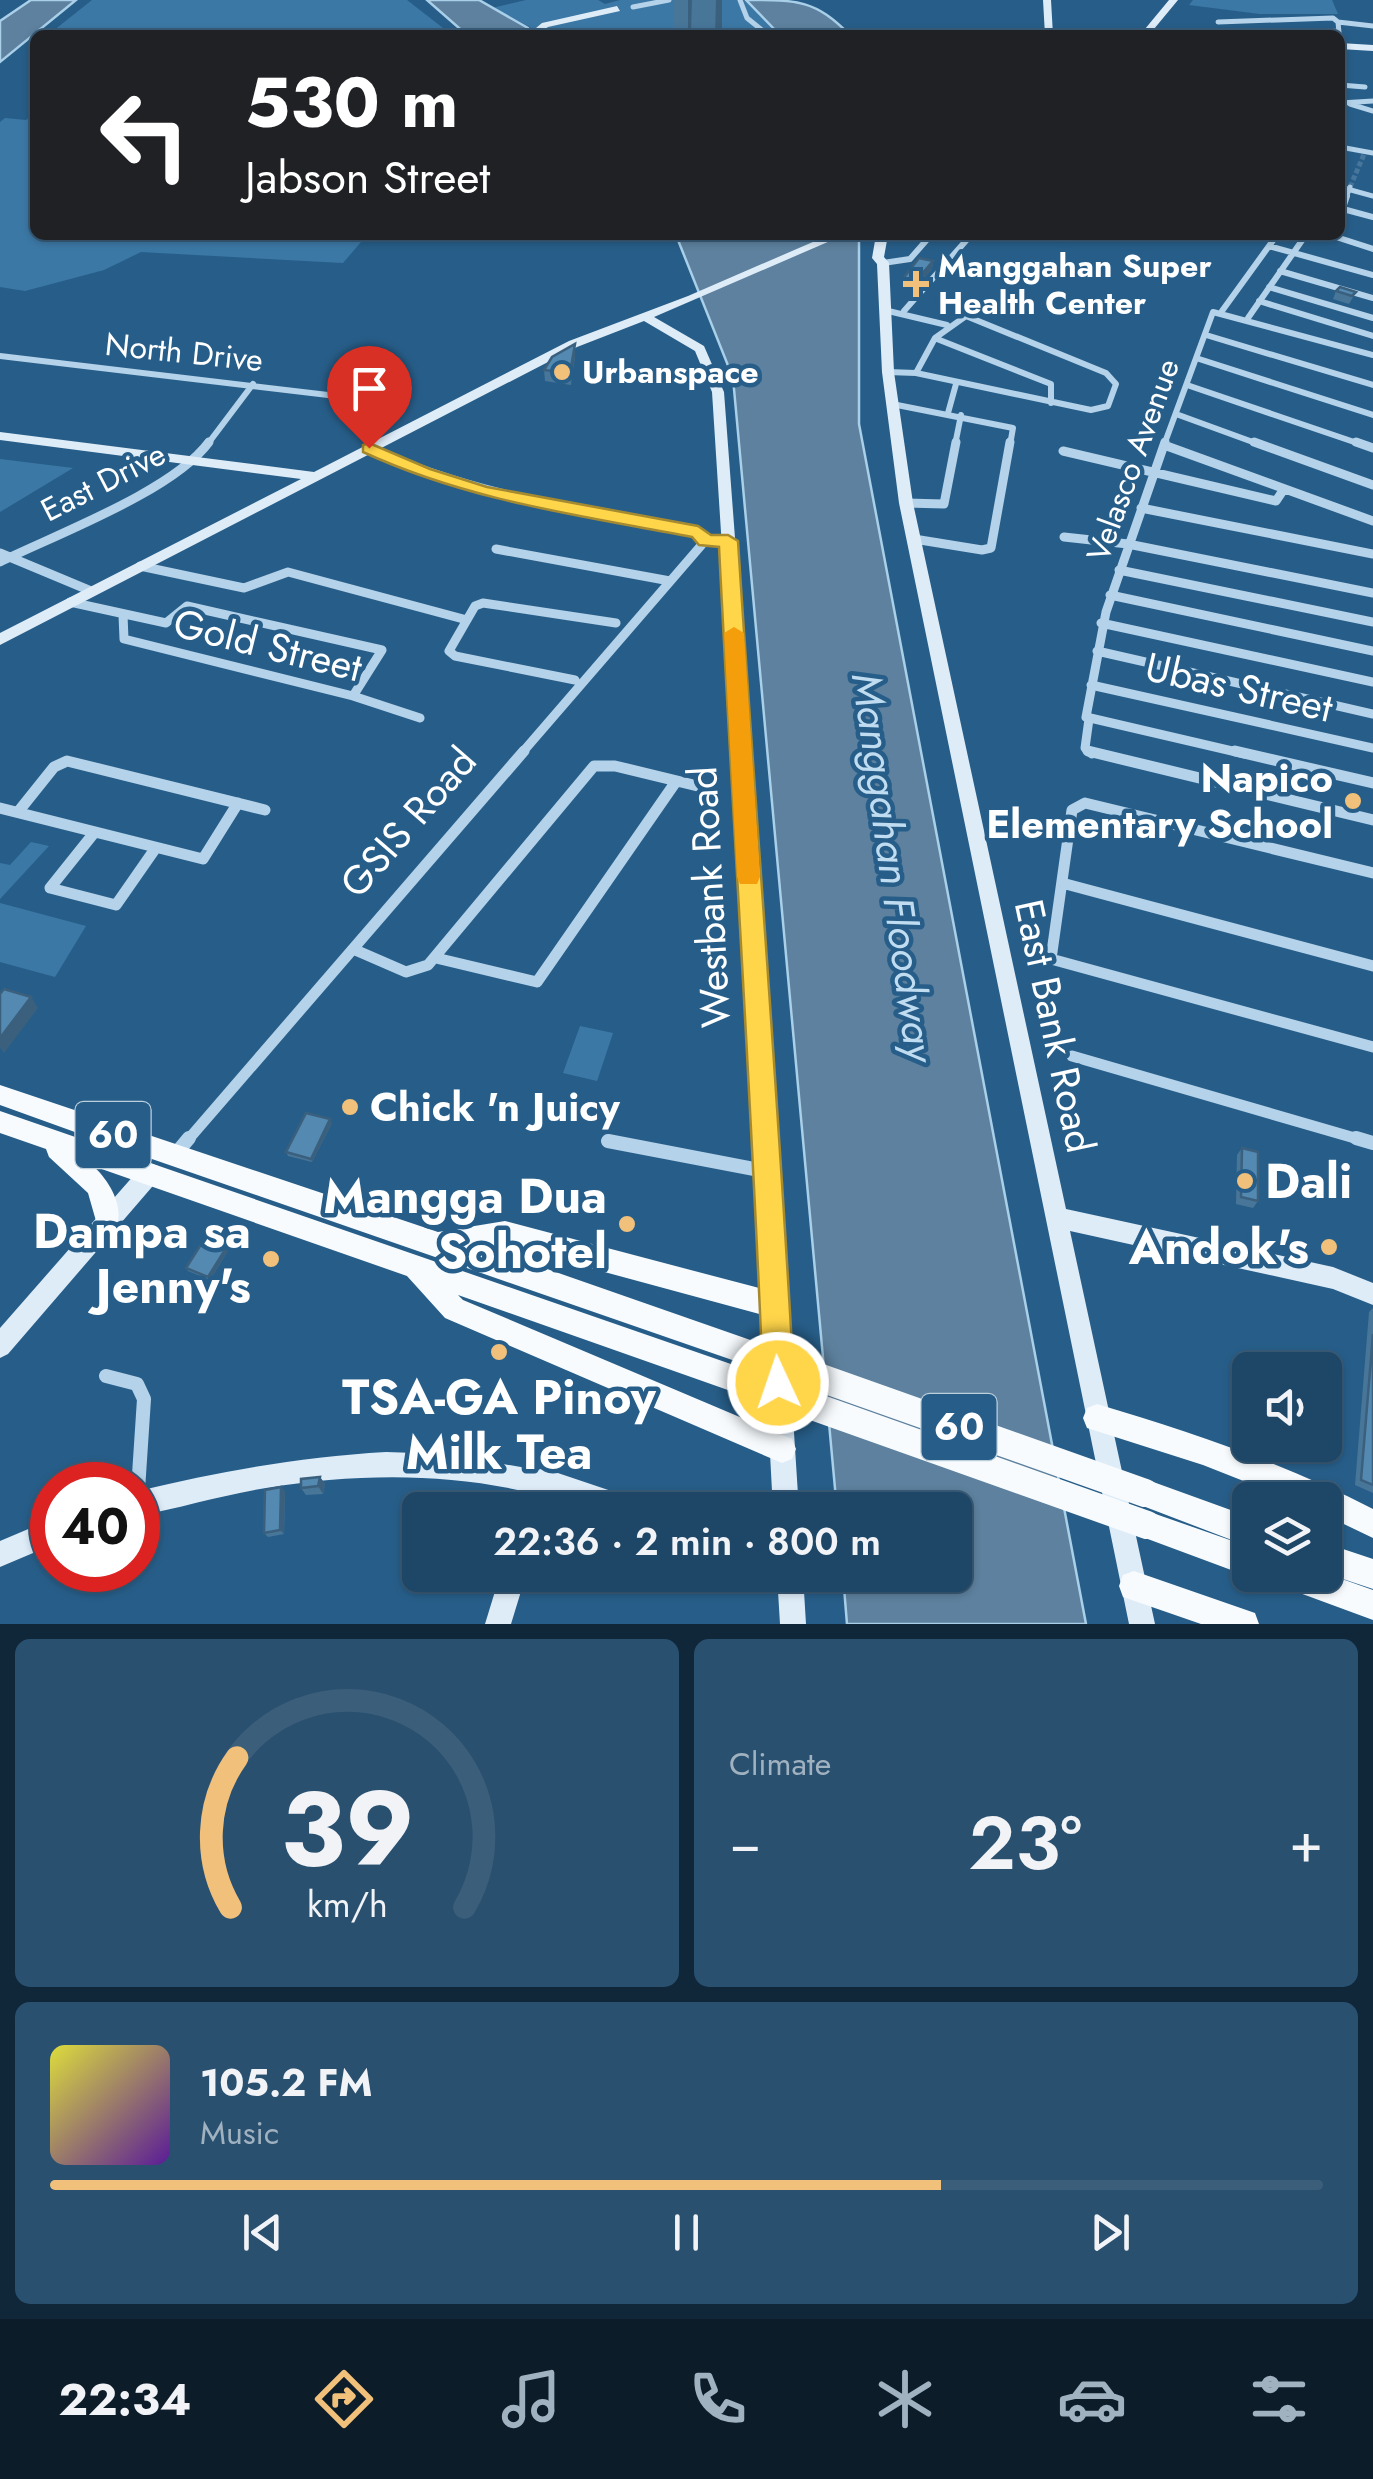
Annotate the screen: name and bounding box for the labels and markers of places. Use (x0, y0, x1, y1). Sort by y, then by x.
place label: Manggahan Super Health Center (938, 243, 1212, 326)
marker: Manggahan Super Health Center (903, 271, 929, 297)
pin (327, 346, 412, 449)
place label: Urbanspace (582, 349, 759, 395)
marker: Urbanspace (551, 361, 573, 383)
place label: Napico Elementary School (986, 749, 1333, 853)
marker: Napico Elementary School (1342, 790, 1364, 812)
place label: Chick 'n Juicy (370, 1078, 621, 1136)
marker: Chick 'n Juicy (339, 1096, 361, 1118)
place label: Dali (1265, 1147, 1352, 1216)
place label: Mangga Dua Sohotel (323, 1162, 607, 1286)
marker: Dali (1234, 1170, 1256, 1192)
place label: Dampa sa Jenny's (33, 1197, 251, 1321)
marker: Mangga Dua Sohotel (616, 1213, 638, 1235)
place label: Andok's (1128, 1213, 1309, 1282)
marker: Andok's (1318, 1236, 1340, 1258)
marker: Dampa sa Jenny's (260, 1248, 282, 1270)
marker: TSA-GA Pinoy Milk Tea (488, 1341, 510, 1363)
place label: TSA-GA Pinoy Milk Tea (342, 1363, 657, 1487)

